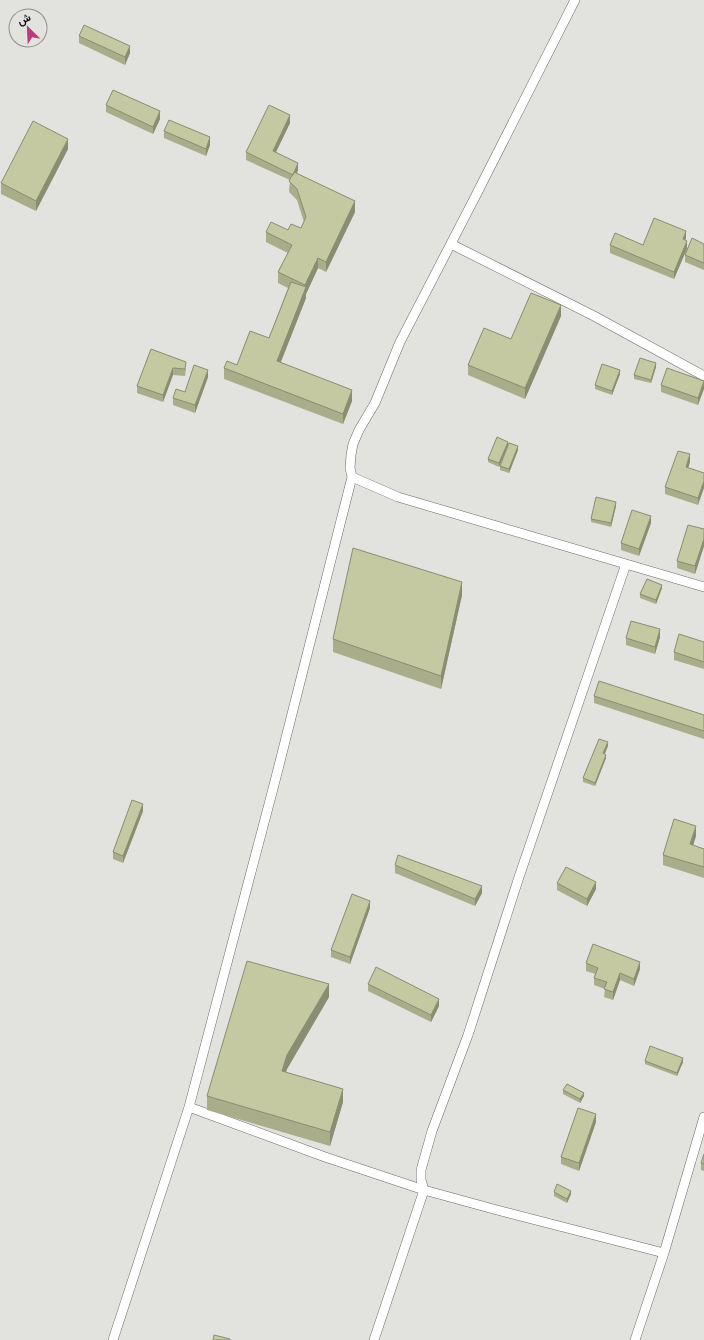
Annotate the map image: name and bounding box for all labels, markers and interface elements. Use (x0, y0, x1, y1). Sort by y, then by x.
north arrow (8, 8, 48, 48)
text: ش (15, 11, 33, 28)

